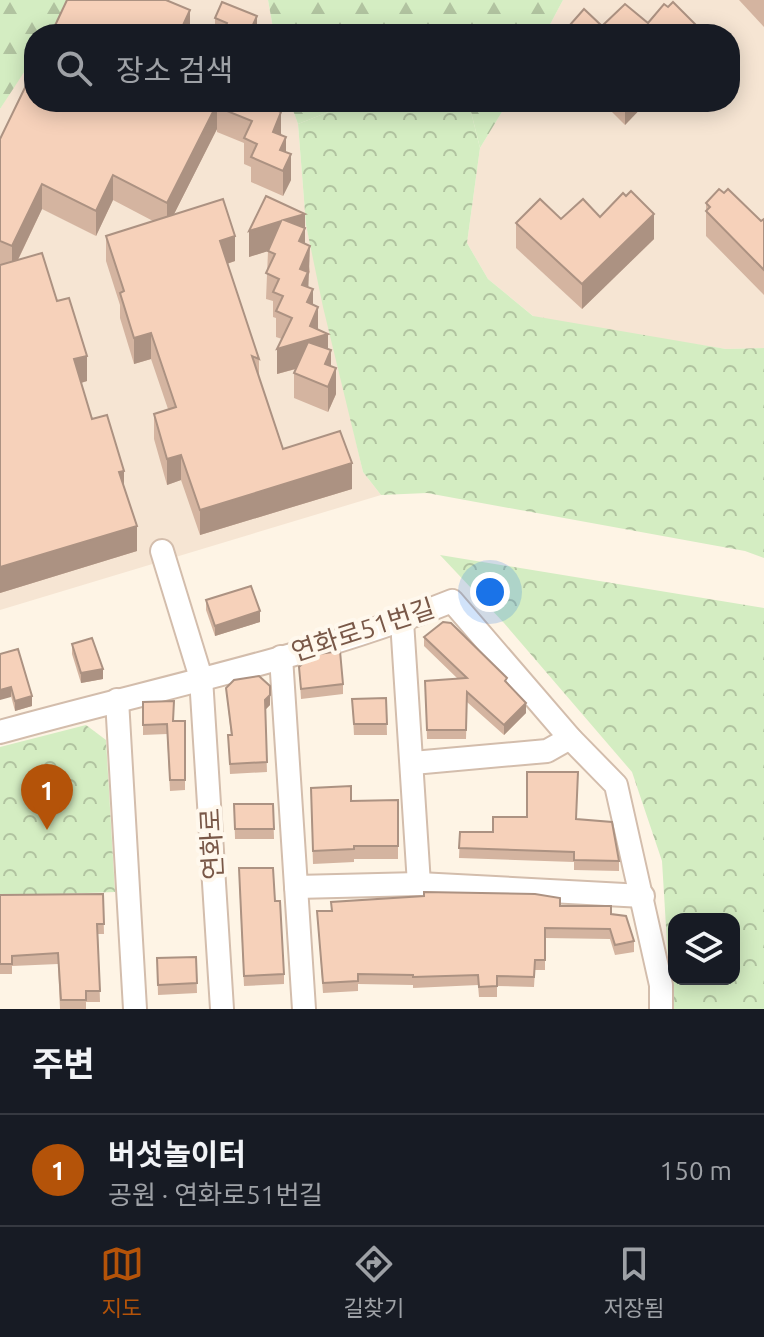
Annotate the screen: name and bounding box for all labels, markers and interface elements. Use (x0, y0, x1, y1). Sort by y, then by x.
search box (24, 24, 740, 112)
icon: search (52, 46, 96, 90)
text: 장소 검색 (116, 53, 233, 87)
your location (470, 572, 510, 612)
street label: 연화로51번길 (288, 593, 438, 666)
pin: 1 (21, 764, 73, 830)
street label: 연화로 (195, 807, 228, 881)
map controls (668, 913, 740, 985)
button: layers (668, 913, 740, 985)
text: 주변 (32, 1044, 95, 1082)
text: 버섯놀이터 (108, 1137, 246, 1171)
text: 1 (51, 1156, 65, 1185)
text: 150 m (660, 1156, 732, 1185)
text: 공원 · 연화로51번길 (108, 1180, 323, 1209)
tab: 지도 (100, 1242, 144, 1322)
tab: 길찾기 (343, 1242, 404, 1322)
tab: 저장됨 (603, 1242, 664, 1322)

